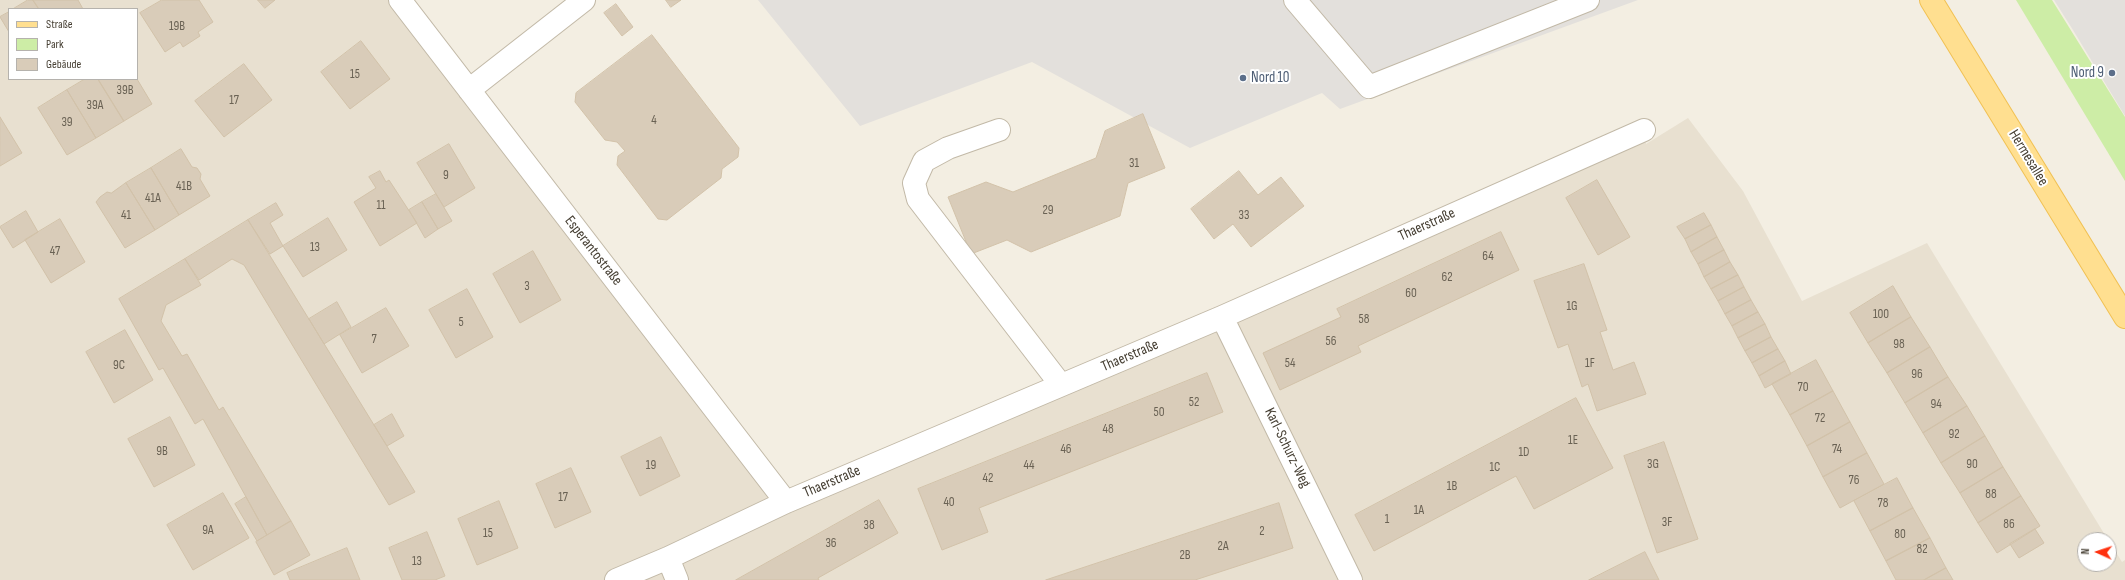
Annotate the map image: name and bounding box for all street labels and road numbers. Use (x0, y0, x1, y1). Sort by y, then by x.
street label: Hermesallee (2004, 127, 2052, 189)
street label: Thaerstraße (1396, 204, 1458, 246)
street label: Esperantostraße (560, 213, 626, 289)
street label: Thaerstraße (1099, 336, 1161, 376)
street label: Karl-Schurz-Weg (1260, 405, 1314, 491)
street label: Thaerstraße (801, 462, 863, 502)

